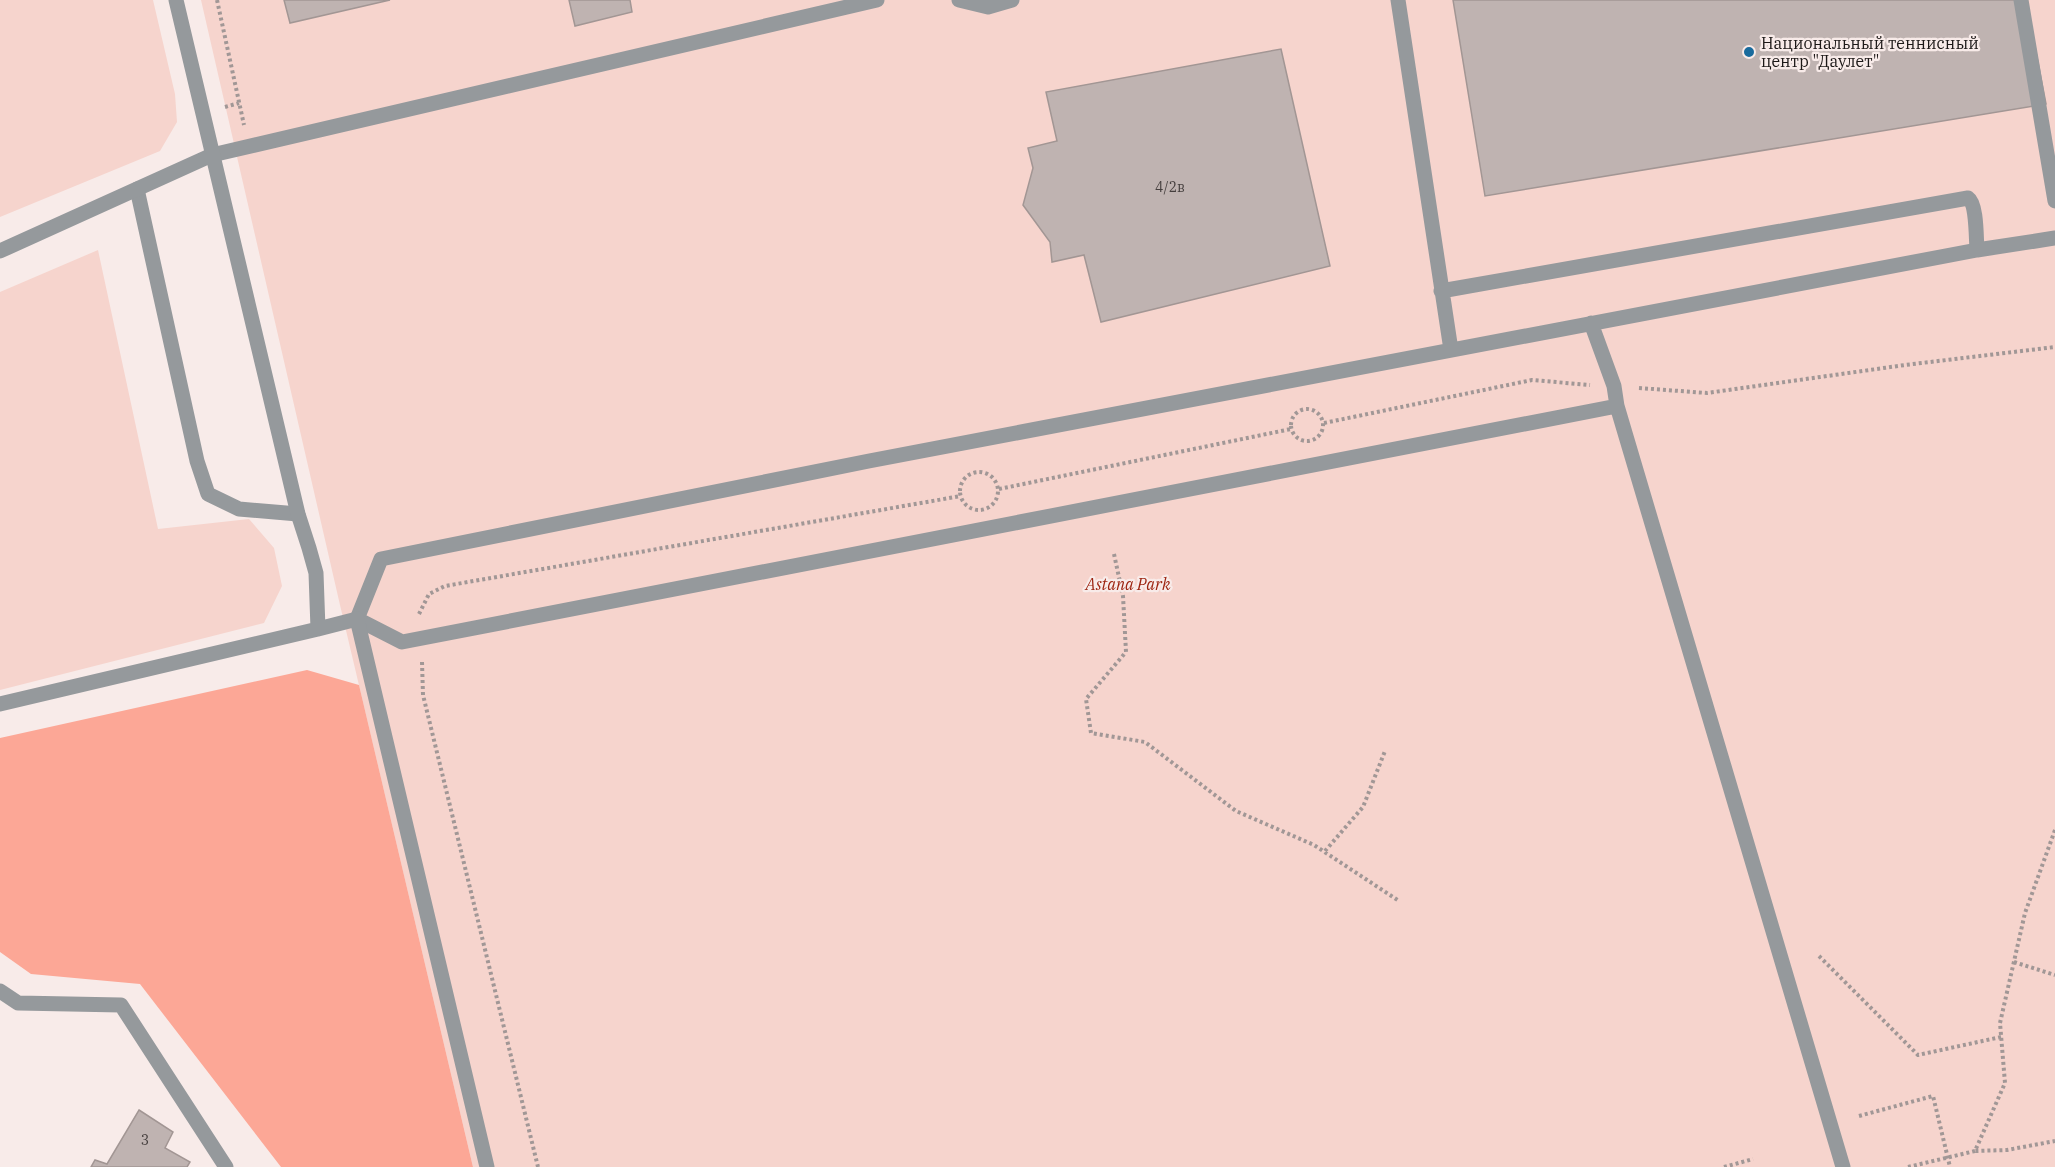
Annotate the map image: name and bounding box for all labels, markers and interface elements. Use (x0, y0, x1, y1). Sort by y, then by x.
place label: Национальный теннисный центр "Даулет" (1761, 33, 1979, 71)
marker: Национальный теннисный центр "Даулет" (1742, 45, 1756, 59)
house number: 4/2в (1155, 178, 1185, 196)
park label: Astana Park (1085, 574, 1171, 594)
house number: 3 (141, 1131, 149, 1149)

